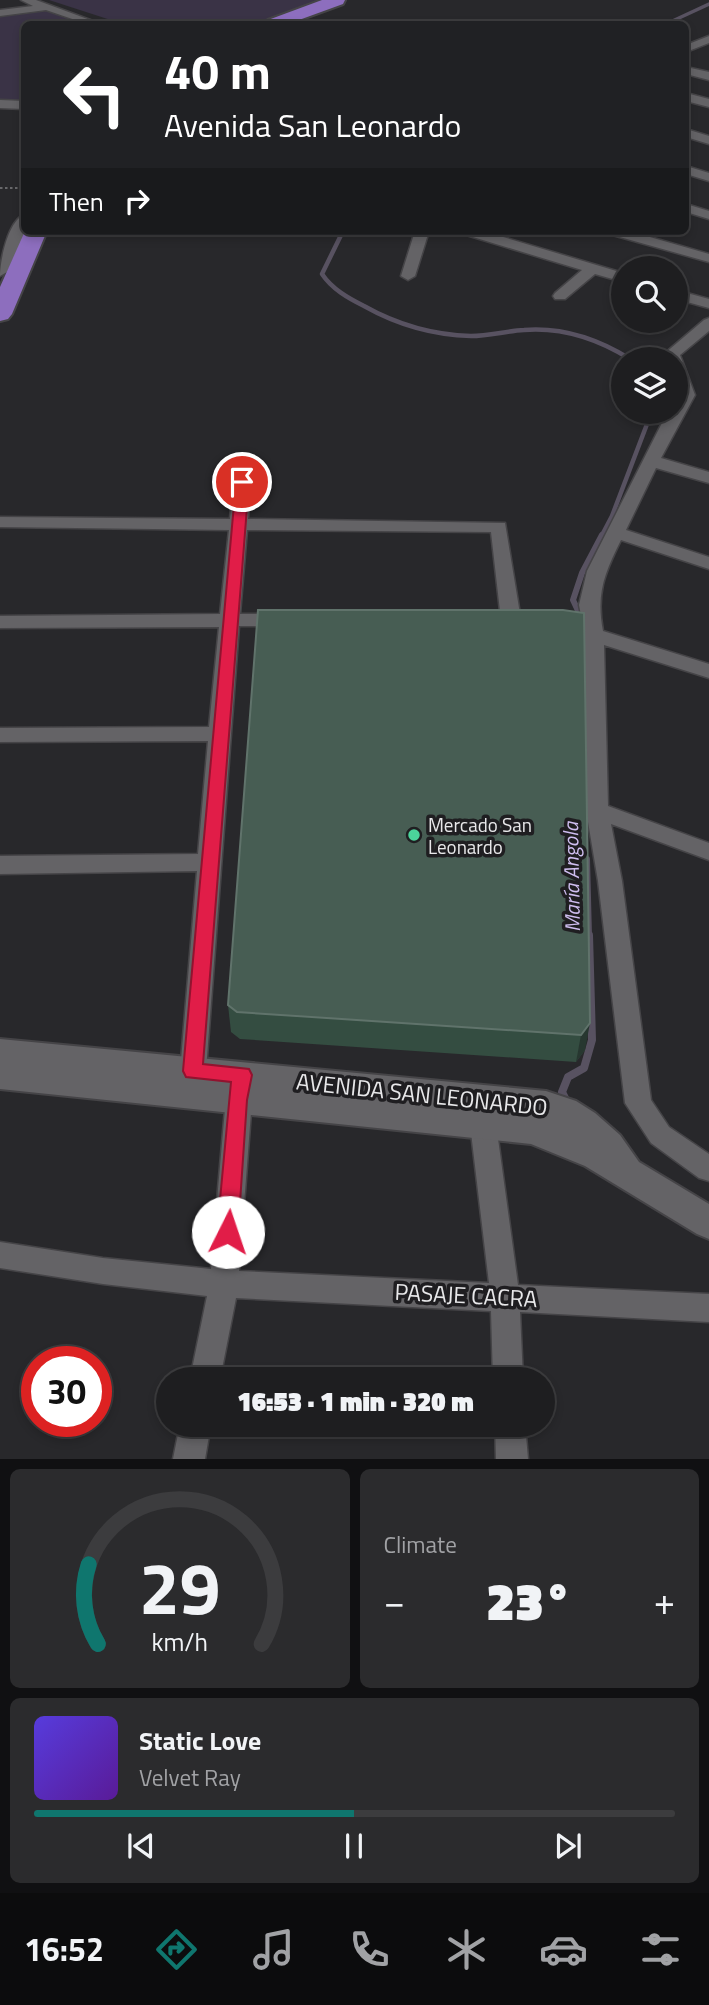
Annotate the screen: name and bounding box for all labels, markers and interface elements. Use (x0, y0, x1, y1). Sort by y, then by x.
text: 40 m (164, 33, 271, 108)
icon: left (49, 49, 140, 140)
text: Avenida San Leonardo (164, 101, 461, 149)
text: Then (49, 182, 104, 221)
icon: right (118, 182, 156, 220)
map controls (611, 256, 688, 424)
button: search (611, 256, 688, 333)
button: layers (611, 347, 688, 424)
pin (212, 452, 272, 512)
icon: arrive (223, 463, 261, 501)
place label: Mercado San Leonardo (428, 810, 532, 861)
water label: María Angola (554, 820, 588, 932)
marker: Mercado San Leonardo (406, 827, 422, 843)
street label: AVENIDA SAN LEONARDO (295, 1063, 549, 1125)
position arrow (191, 1195, 265, 1269)
street label: PASAJE CACRA (394, 1274, 539, 1316)
speed limit sign: 30 (21, 1346, 112, 1437)
text: 16:53 · 1 min · 320 m (237, 1382, 474, 1421)
text: Climate (384, 1527, 457, 1562)
text: 29 (139, 1533, 221, 1643)
text: 23° (486, 1561, 572, 1640)
text: − (384, 1572, 405, 1630)
text: + (654, 1572, 675, 1630)
text: km/h (151, 1623, 208, 1661)
text: Static Love (139, 1721, 261, 1760)
text: Velvet Ray (139, 1760, 241, 1795)
icon: previous (122, 1827, 160, 1865)
icon: pause (335, 1827, 373, 1865)
icon: next (549, 1827, 587, 1865)
text: 16:52 (24, 1925, 104, 1973)
icon: directions (152, 1925, 201, 1974)
icon: music (249, 1925, 298, 1974)
icon: phone (345, 1925, 394, 1974)
icon: climate (442, 1925, 491, 1974)
icon: car (539, 1925, 588, 1974)
icon: filters (636, 1925, 685, 1974)

